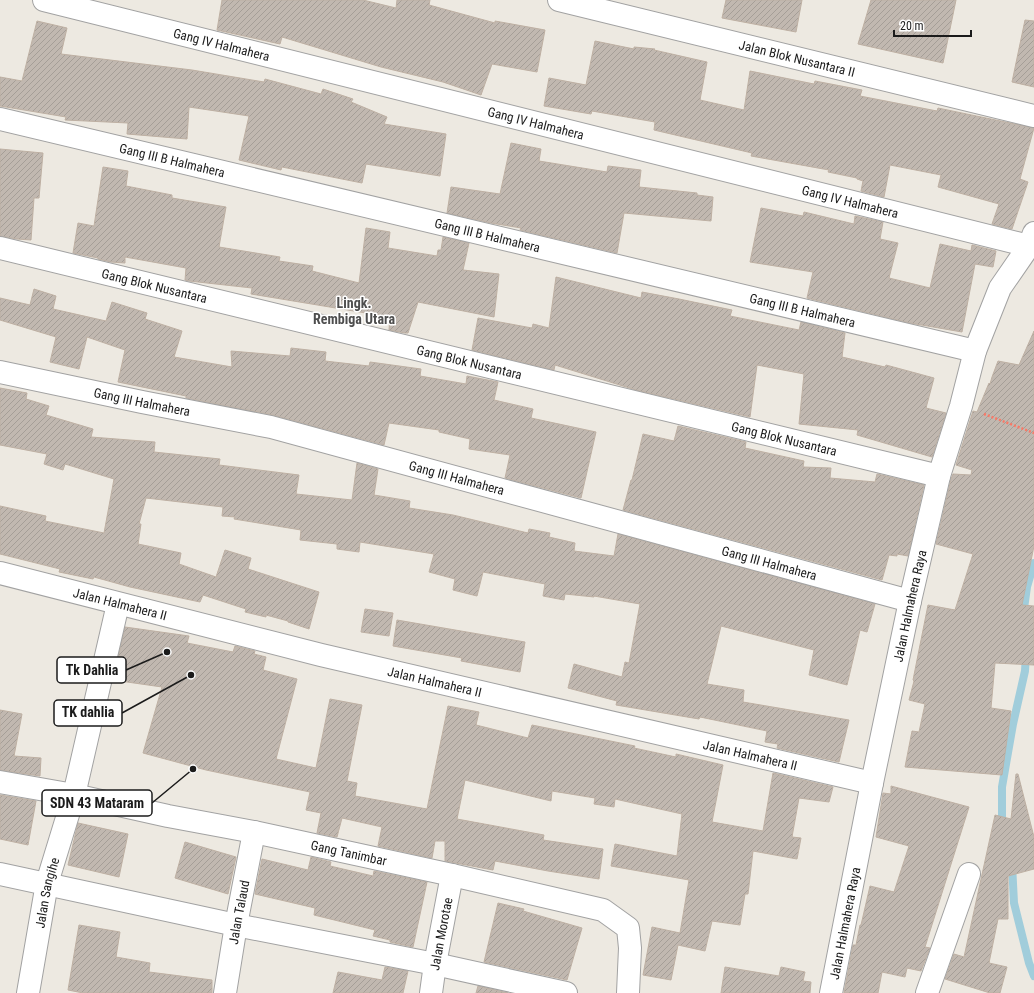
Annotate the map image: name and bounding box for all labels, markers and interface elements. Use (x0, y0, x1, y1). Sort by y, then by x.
scale bar (894, 12, 971, 38)
text: 20 m (900, 19, 924, 33)
street label: Gang IV Halmahera (172, 26, 271, 64)
street label: Jalan Blok Nusantara II (737, 37, 856, 80)
street label: Gang IV Halmahera (486, 104, 586, 143)
street label: Gang III B Halmahera (118, 141, 226, 180)
street label: Gang IV Halmahera (800, 183, 900, 221)
street label: Gang III B Halmahera (433, 216, 542, 255)
street label: Gang Blok Nusantara (100, 266, 209, 306)
street label: Gang III B Halmahera (748, 291, 857, 330)
district label: Lingk. Rembiga Utara (313, 295, 395, 327)
street label: Gang Blok Nusantara (415, 342, 523, 382)
street label: Gang III Halmahera (92, 385, 191, 419)
street label: Gang Blok Nusantara (730, 419, 838, 459)
street label: Gang III Halmahera (407, 458, 506, 498)
street label: Gang III Halmahera (720, 543, 818, 583)
street label: Jalan Halmahera Raya (890, 549, 930, 663)
street label: Jalan Halmahera II (72, 585, 168, 623)
callout: Tk Dahlia (57, 657, 126, 683)
text: Tk Dahlia (66, 662, 119, 678)
street label: Jalan Halmahera II (386, 664, 483, 700)
callout: TK dahlia (54, 700, 122, 726)
text: TK dahlia (62, 704, 115, 720)
street label: Jalan Halmahera II (702, 737, 799, 773)
callout: SDN 43 Mataram (42, 790, 152, 816)
text: SDN 43 Mataram (50, 795, 144, 811)
street label: Gang Tanimbar (309, 838, 388, 869)
street label: Jalan Sangihe (32, 856, 62, 929)
street label: Jalan Halmahera Raya (827, 866, 863, 981)
street label: Jalan Talaud (226, 879, 253, 945)
street label: Jalan Morotae (427, 896, 456, 971)

